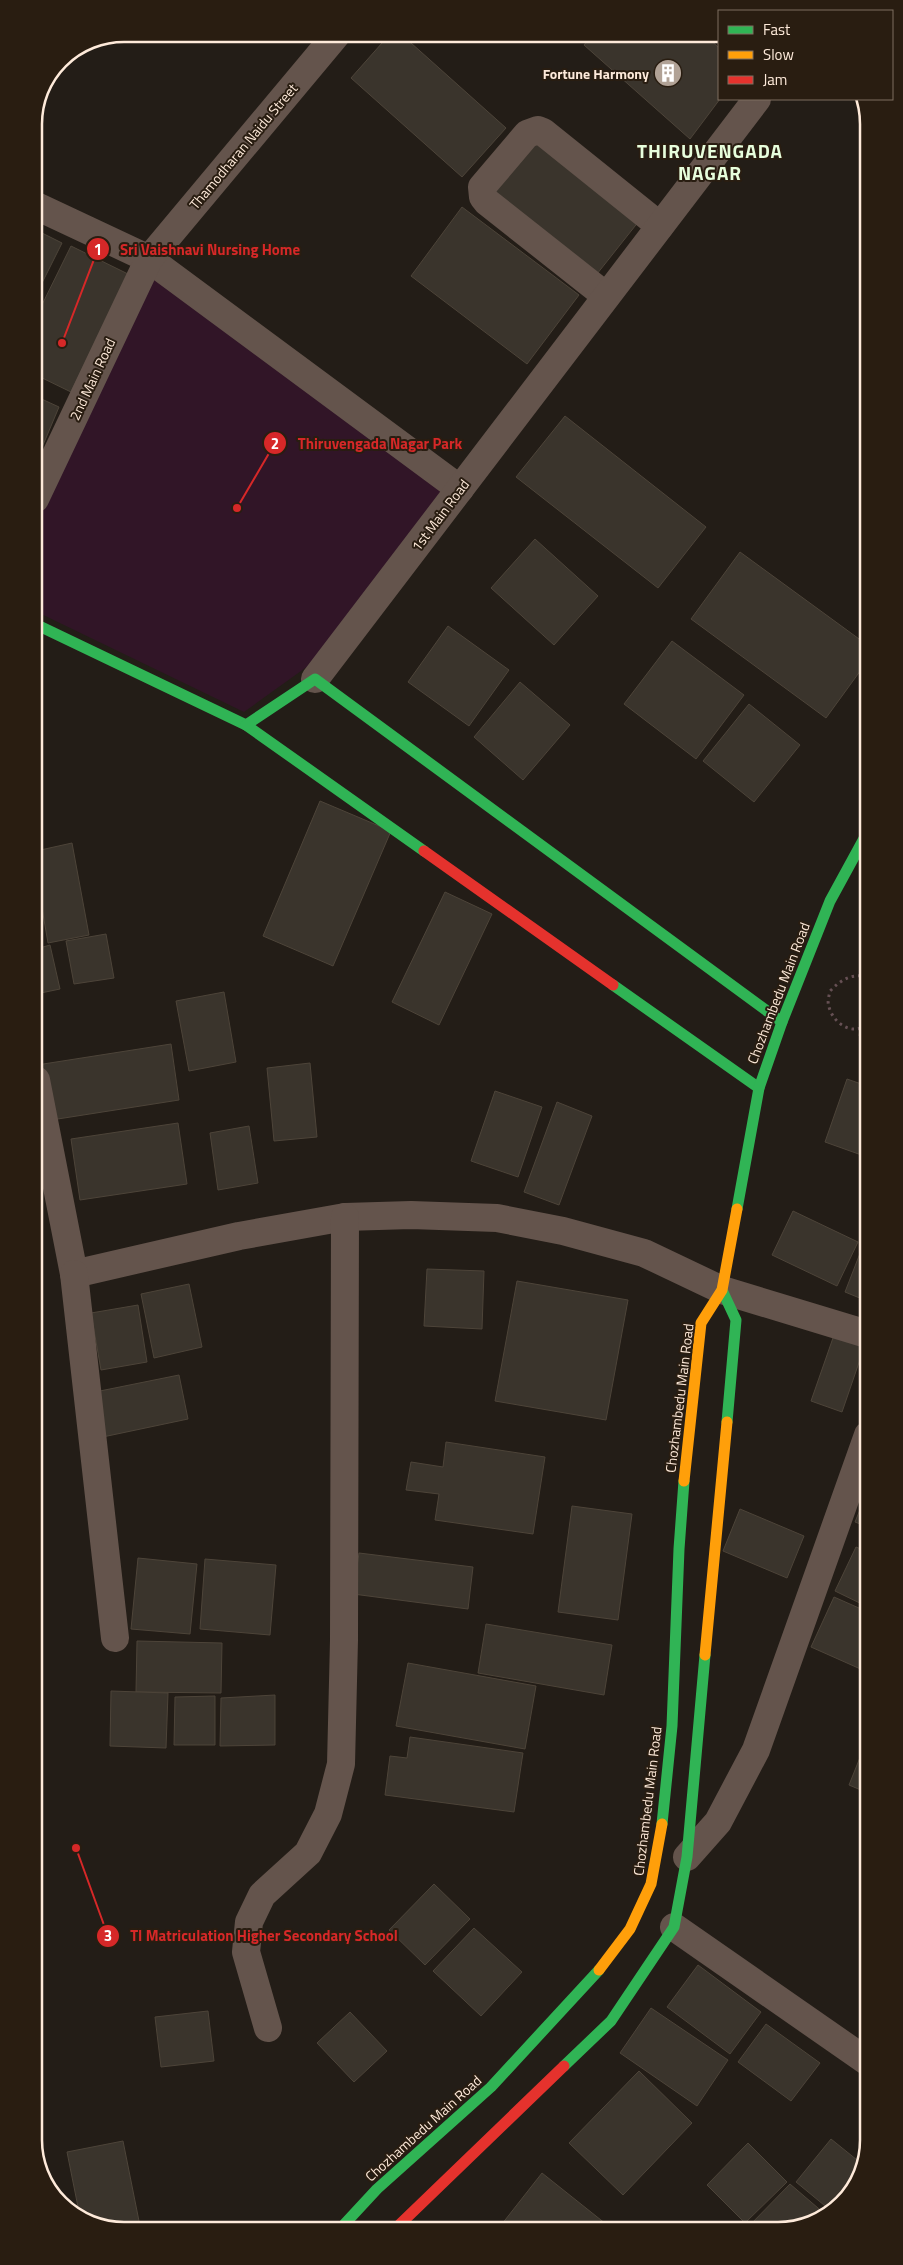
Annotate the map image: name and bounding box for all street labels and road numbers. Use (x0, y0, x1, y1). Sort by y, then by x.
street label: Thamodharan Naidu Street (184, 78, 302, 214)
street label: 2nd Main Road (64, 334, 120, 424)
street label: 1st Main Road (406, 475, 474, 555)
street label: Chozhambedu Main Road (741, 919, 815, 1067)
street label: Chozhambedu Main Road (659, 1322, 699, 1474)
street label: Chozhambedu Main Road (627, 1725, 667, 1877)
street label: Chozhambedu Main Road (360, 2070, 486, 2186)

